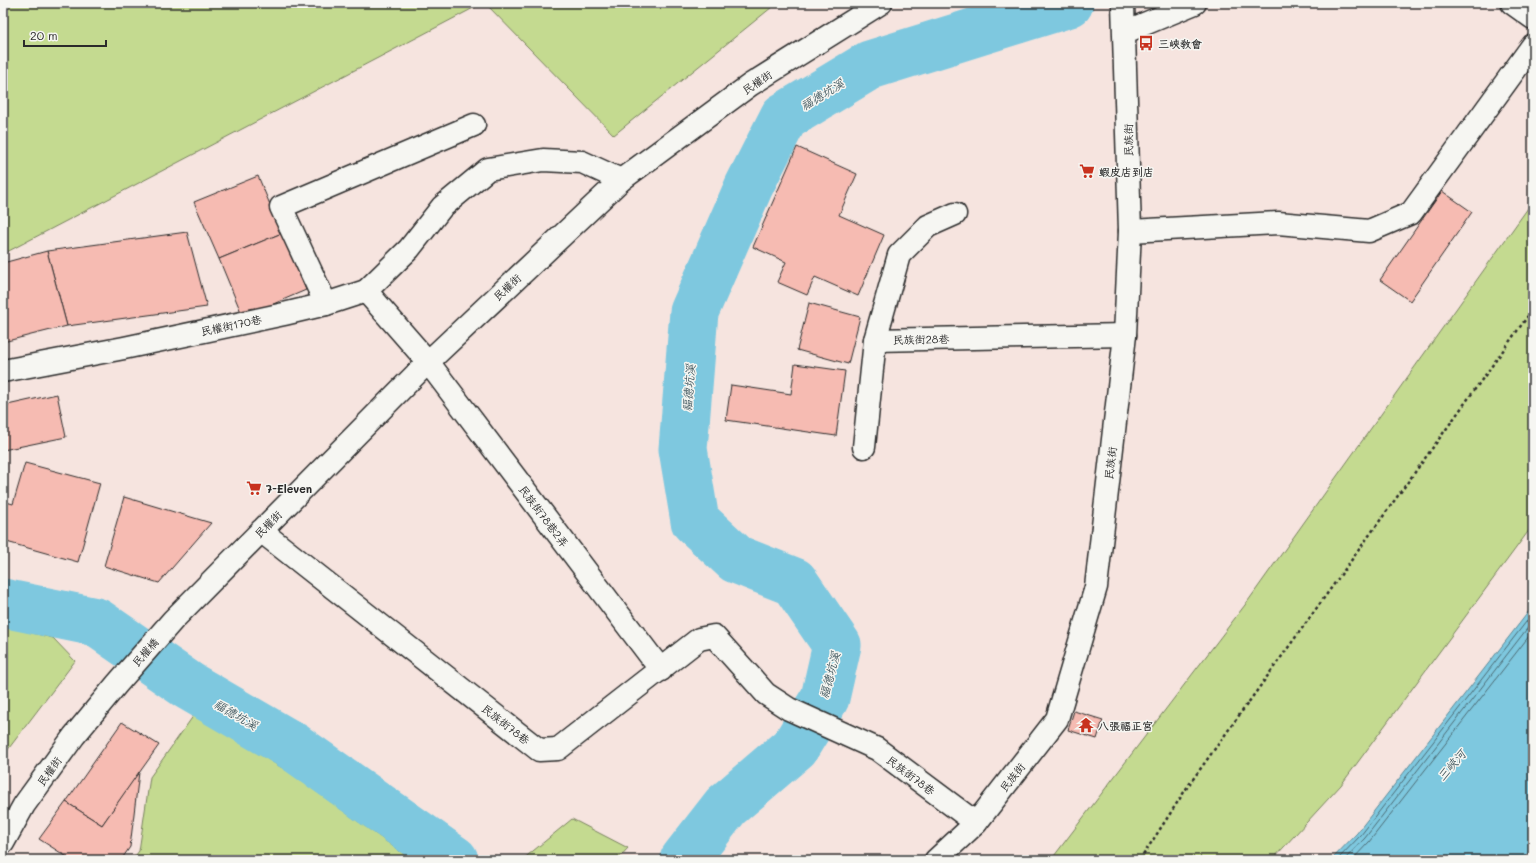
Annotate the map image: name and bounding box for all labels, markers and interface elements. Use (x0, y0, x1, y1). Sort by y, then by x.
scale bar (24, 22, 106, 48)
text: 20 m (30, 27, 58, 43)
bus stop icon: 三峽教會 (1137, 34, 1155, 52)
place label: 三峽教會 (1158, 36, 1202, 51)
street label: 民權街 (739, 66, 776, 97)
water label: 福德坑溪 (797, 74, 848, 113)
street label: 民族街 (1120, 122, 1136, 157)
supermarket icon: 蝦皮店到店 (1078, 162, 1096, 180)
place label: 蝦皮店到店 (1099, 164, 1154, 179)
street label: 民權街 (490, 270, 525, 304)
street label: 民權街170巷 (199, 311, 263, 339)
street label: 民族街28巷 (892, 331, 950, 347)
water label: 福德坑溪 (678, 362, 698, 413)
street label: 民族街 (1101, 445, 1120, 480)
supermarket icon: 7-Eleven (245, 479, 263, 497)
place label: 7-Eleven (266, 481, 312, 496)
street label: 民族街78巷2弄 (516, 482, 572, 550)
street label: 民權街 (251, 506, 286, 541)
street label: 民權橋 (129, 635, 161, 669)
water label: 福德坑溪 (815, 649, 843, 700)
water label: 福德坑溪 (211, 695, 262, 733)
street label: 民族街78巷 (479, 701, 533, 747)
temple icon: 八張福正宮 (1077, 716, 1095, 734)
place label: 八張福正宮 (1098, 718, 1153, 733)
water label: 三峽河 (1433, 745, 1470, 784)
street label: 民權街 (33, 752, 65, 789)
street label: 民族街78巷 (884, 752, 938, 798)
street label: 民族街 (996, 759, 1029, 795)

